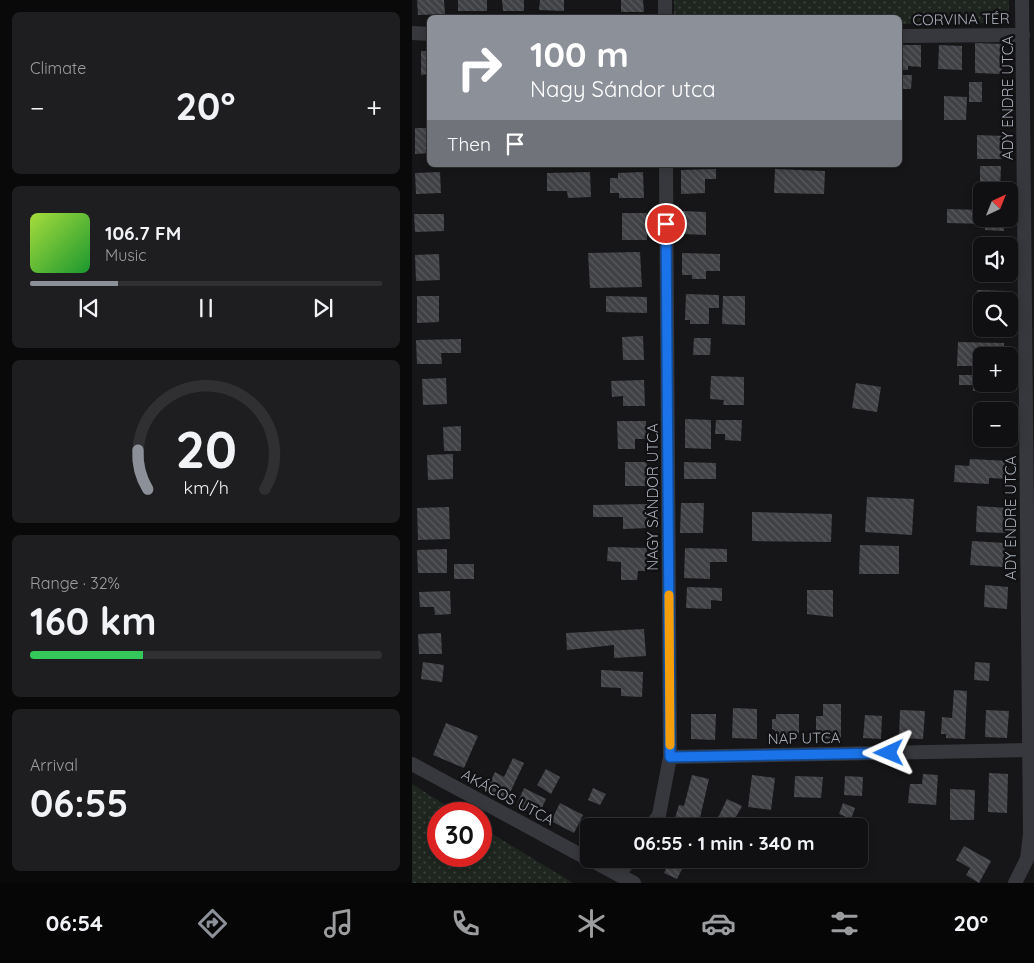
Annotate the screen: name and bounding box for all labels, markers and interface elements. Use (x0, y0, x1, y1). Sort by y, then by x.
street label: CORVINA TÉR (912, 9, 1010, 29)
text: 100 m (530, 32, 629, 76)
icon: right (447, 35, 512, 100)
street label: ADY ENDRE UTCA (998, 35, 1017, 160)
text: Climate (30, 58, 86, 78)
text: Nagy Sándor utca (530, 75, 716, 103)
text: 20° (175, 82, 235, 130)
text: − (30, 90, 45, 125)
text: + (366, 90, 382, 125)
icon: arrive (501, 130, 529, 158)
text: Then (447, 132, 491, 156)
north arrow (973, 182, 1018, 228)
map controls (973, 182, 1018, 447)
pin (645, 203, 687, 245)
icon: arrive (652, 210, 680, 238)
text: 106.7 FM (105, 221, 181, 245)
button: sound (973, 237, 1018, 282)
text: Music (105, 245, 147, 265)
button: search (973, 292, 1018, 337)
icon: previous (75, 294, 103, 322)
icon: pause (192, 294, 220, 322)
icon: next (309, 294, 337, 322)
button: + (973, 347, 1018, 392)
button: − (973, 402, 1018, 447)
text: 20 (175, 416, 237, 481)
street label: NAGY SÁNDOR UTCA (643, 423, 662, 571)
street label: ADY ENDRE UTCA (1001, 455, 1020, 580)
text: km/h (183, 476, 229, 498)
text: Range · 32% (30, 573, 120, 593)
text: 160 km (30, 597, 156, 645)
position arrow (862, 726, 914, 778)
street label: NAP UTCA (768, 728, 841, 748)
text: Arrival (30, 755, 78, 775)
street label: AKÁCOS UTCA (458, 765, 558, 830)
text: 06:55 (30, 779, 129, 827)
speed limit sign: 30 (427, 802, 492, 867)
text: 06:55 · 1 min · 340 m (634, 831, 814, 855)
icon: directions (195, 906, 230, 941)
icon: music (321, 906, 356, 941)
icon: phone (448, 906, 483, 941)
icon: climate (574, 906, 609, 941)
icon: car (701, 906, 736, 941)
icon: filters (827, 906, 862, 941)
text: 06:54 (46, 909, 103, 937)
text: 20° (954, 909, 988, 937)

